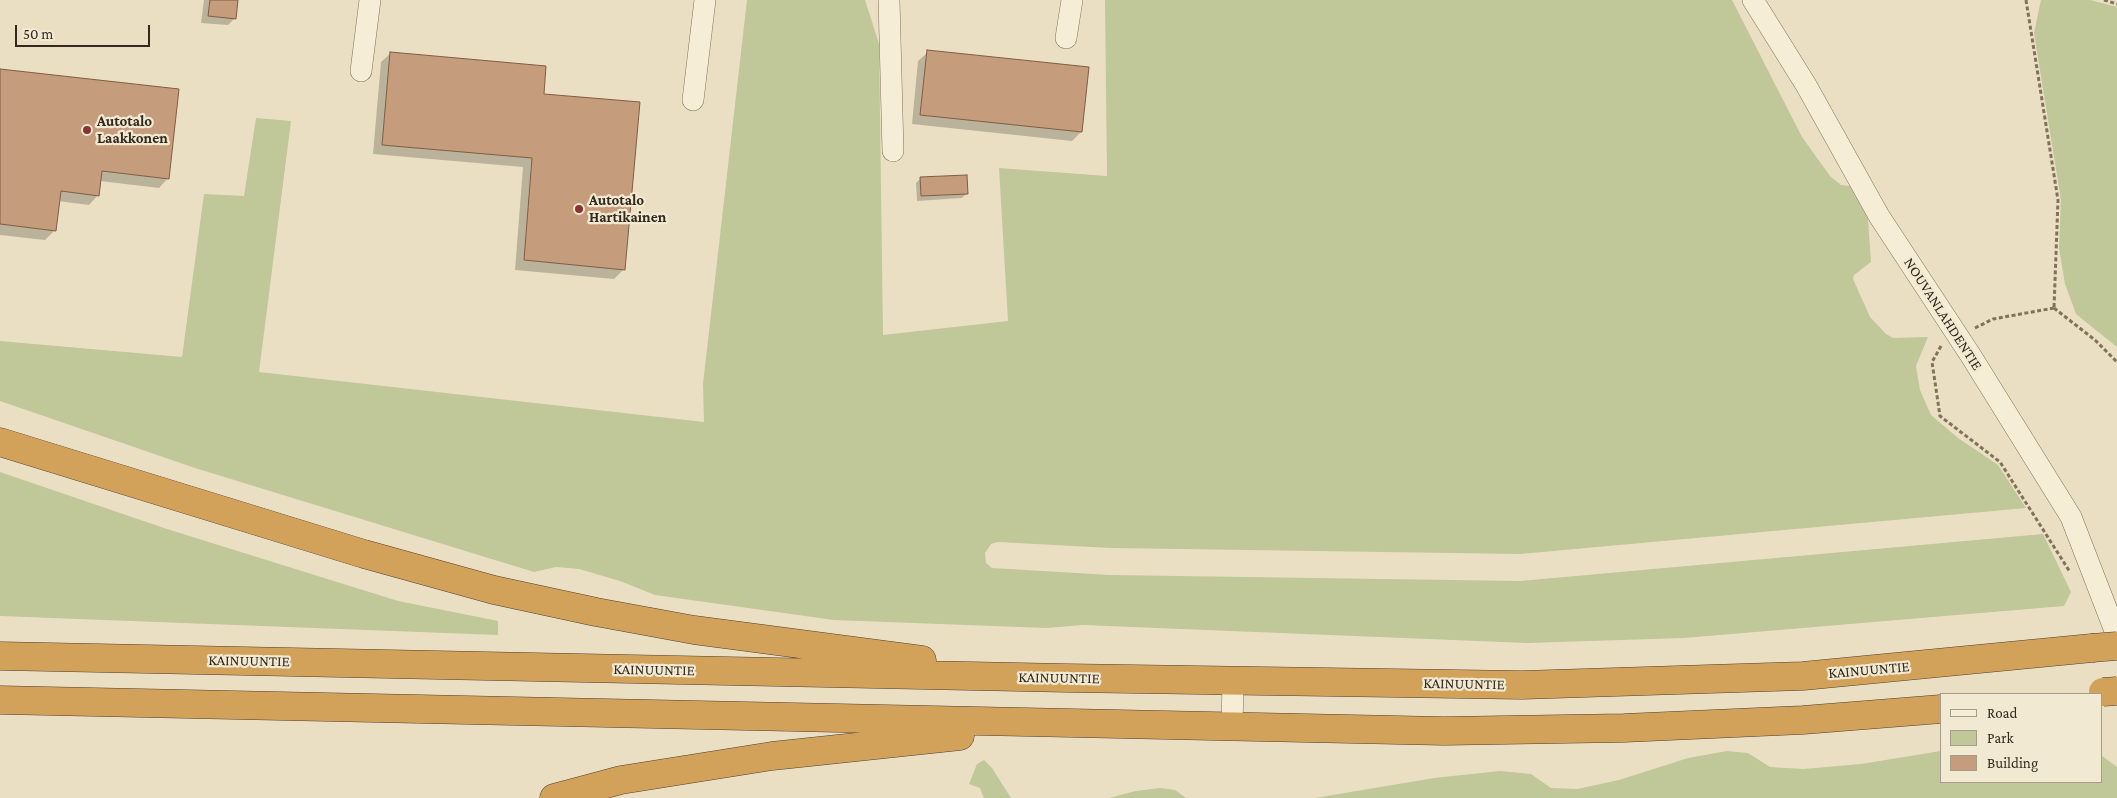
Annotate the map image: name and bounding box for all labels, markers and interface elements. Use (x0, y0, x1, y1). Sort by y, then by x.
scale bar (18, 15, 152, 47)
text: 50 m (23, 26, 53, 42)
place label: Autotalo Laakkonen (97, 112, 168, 147)
marker: Autotalo Laakkonen (81, 124, 93, 136)
place label: Autotalo Hartikainen (589, 191, 666, 226)
marker: Autotalo Hartikainen (573, 203, 585, 215)
street label: NOUVANLAHDENTIE (1900, 254, 1986, 374)
street label: KAINUUNTIE (208, 651, 290, 671)
street label: KAINUUNTIE (1828, 657, 1910, 683)
street label: KAINUUNTIE (613, 660, 695, 680)
street label: KAINUUNTIE (1018, 668, 1100, 688)
street label: KAINUUNTIE (1423, 674, 1505, 694)
legend (1940, 693, 2102, 783)
text: Road (1987, 705, 2017, 721)
text: Park (1987, 730, 2014, 746)
text: Building (1987, 755, 2038, 771)

